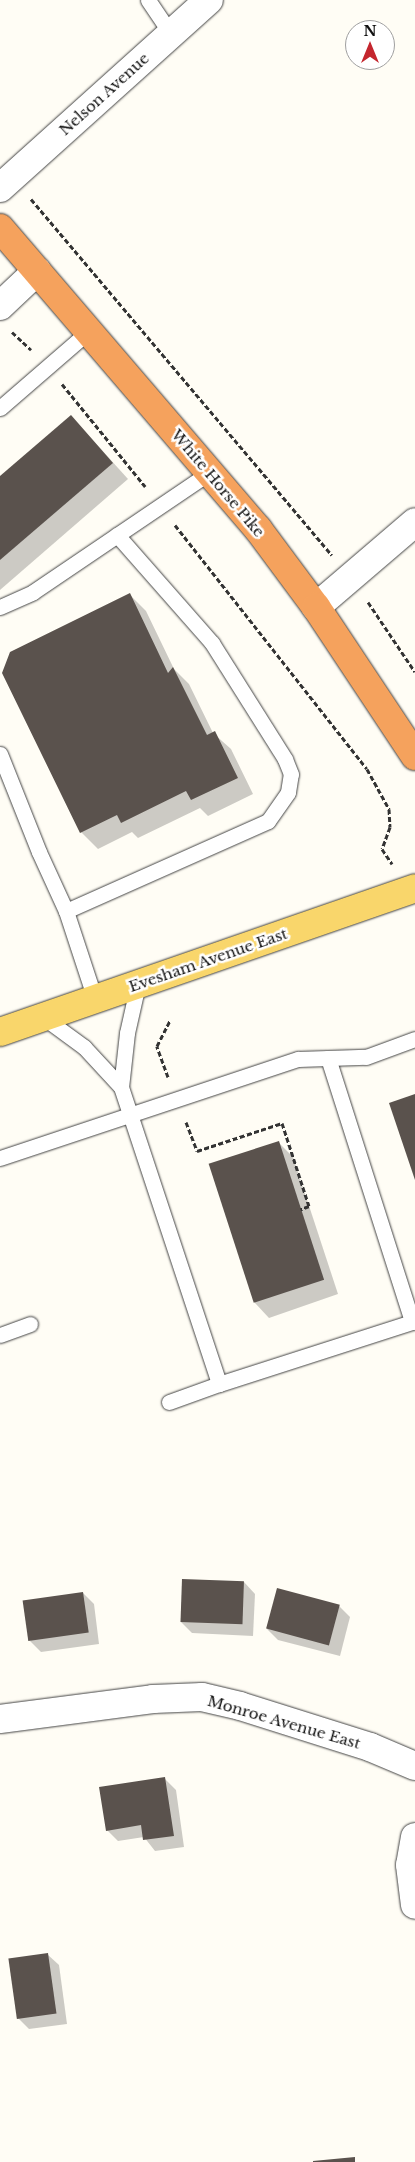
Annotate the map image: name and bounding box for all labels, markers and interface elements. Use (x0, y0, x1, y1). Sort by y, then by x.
north arrow (345, 20, 395, 70)
text: N (363, 22, 377, 40)
street label: Nelson Avenue (55, 49, 153, 139)
street label: White Horse Pike (168, 426, 268, 540)
street label: Evesham Avenue East (126, 924, 290, 996)
street label: Monroe Avenue East (205, 1691, 363, 1753)

